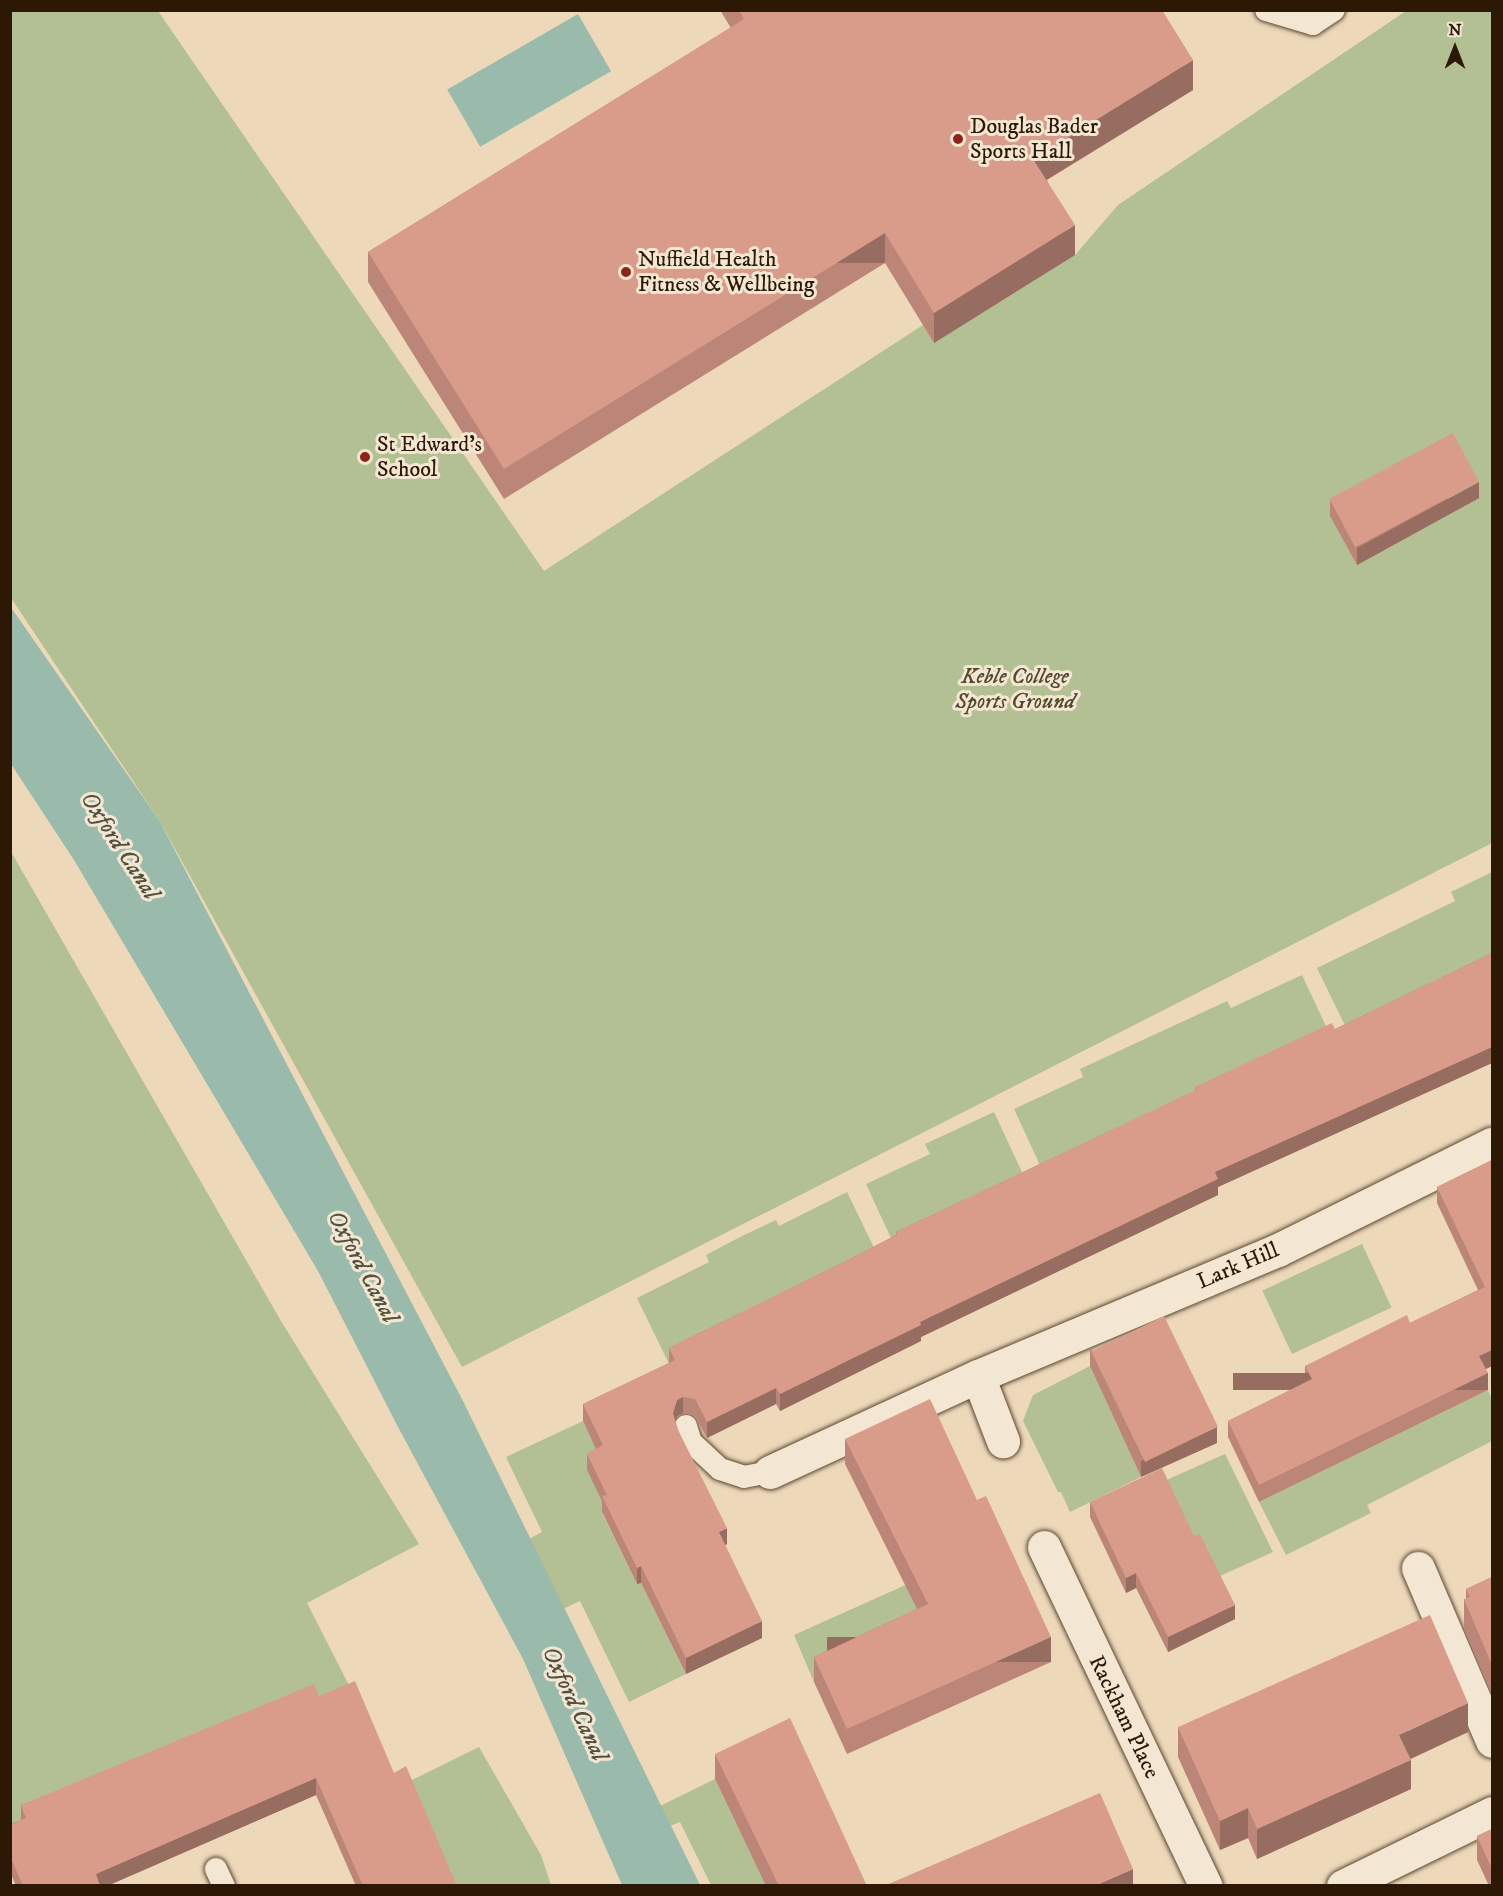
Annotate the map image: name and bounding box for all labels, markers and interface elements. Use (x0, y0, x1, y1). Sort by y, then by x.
north arrow (1425, 18, 1485, 78)
text: N (1448, 20, 1462, 40)
place label: Douglas Bader Sports Hall (970, 113, 1098, 164)
marker: Douglas Bader Sports Hall (951, 132, 965, 146)
place label: Nuffield Health Fitness & Wellbeing (638, 246, 814, 298)
marker: Nuffield Health Fitness & Wellbeing (619, 265, 633, 279)
place label: St Edward's School (377, 431, 482, 482)
marker: St Edward's School (358, 450, 372, 464)
park label: Keble College Sports Ground (955, 663, 1075, 714)
water label: Oxford Canal (73, 786, 165, 906)
water label: Oxford Canal (320, 1206, 404, 1328)
street label: Lark Hill (1193, 1237, 1283, 1295)
water label: Oxford Canal (535, 1642, 613, 1766)
street label: Rackham Place (1083, 1651, 1165, 1783)

